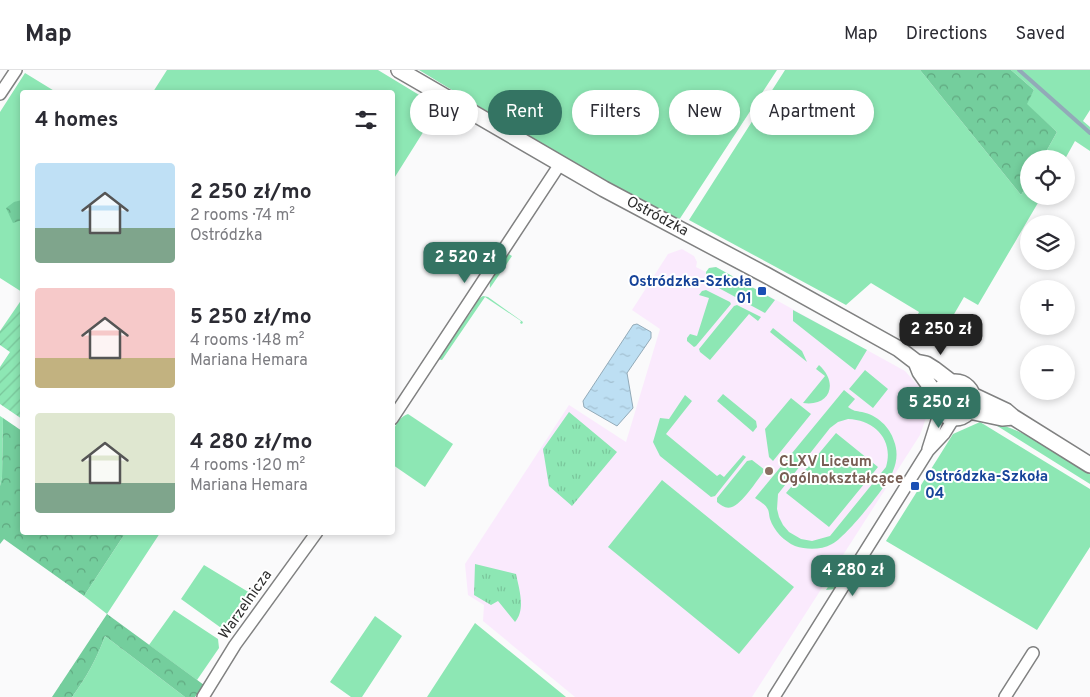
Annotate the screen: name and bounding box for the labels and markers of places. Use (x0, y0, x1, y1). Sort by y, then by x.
pin: 2 520 zł (413, 242, 517, 284)
place label: Ostródzka-Szkoła 01 (629, 273, 752, 309)
marker: Ostródzka-Szkoła 01 (756, 285, 768, 297)
pin: 2 250 zł (889, 314, 993, 356)
pin: 5 250 zł (887, 386, 991, 429)
place label: CLXV Liceum Ogólnokształcące (779, 453, 903, 489)
marker: CLXV Liceum Ogólnokształcące (763, 465, 775, 477)
place label: Ostródzka-Szkoła 04 (925, 468, 1048, 504)
marker: Ostródzka-Szkoła 04 (909, 480, 921, 492)
pin: 4 280 zł (801, 554, 905, 597)

